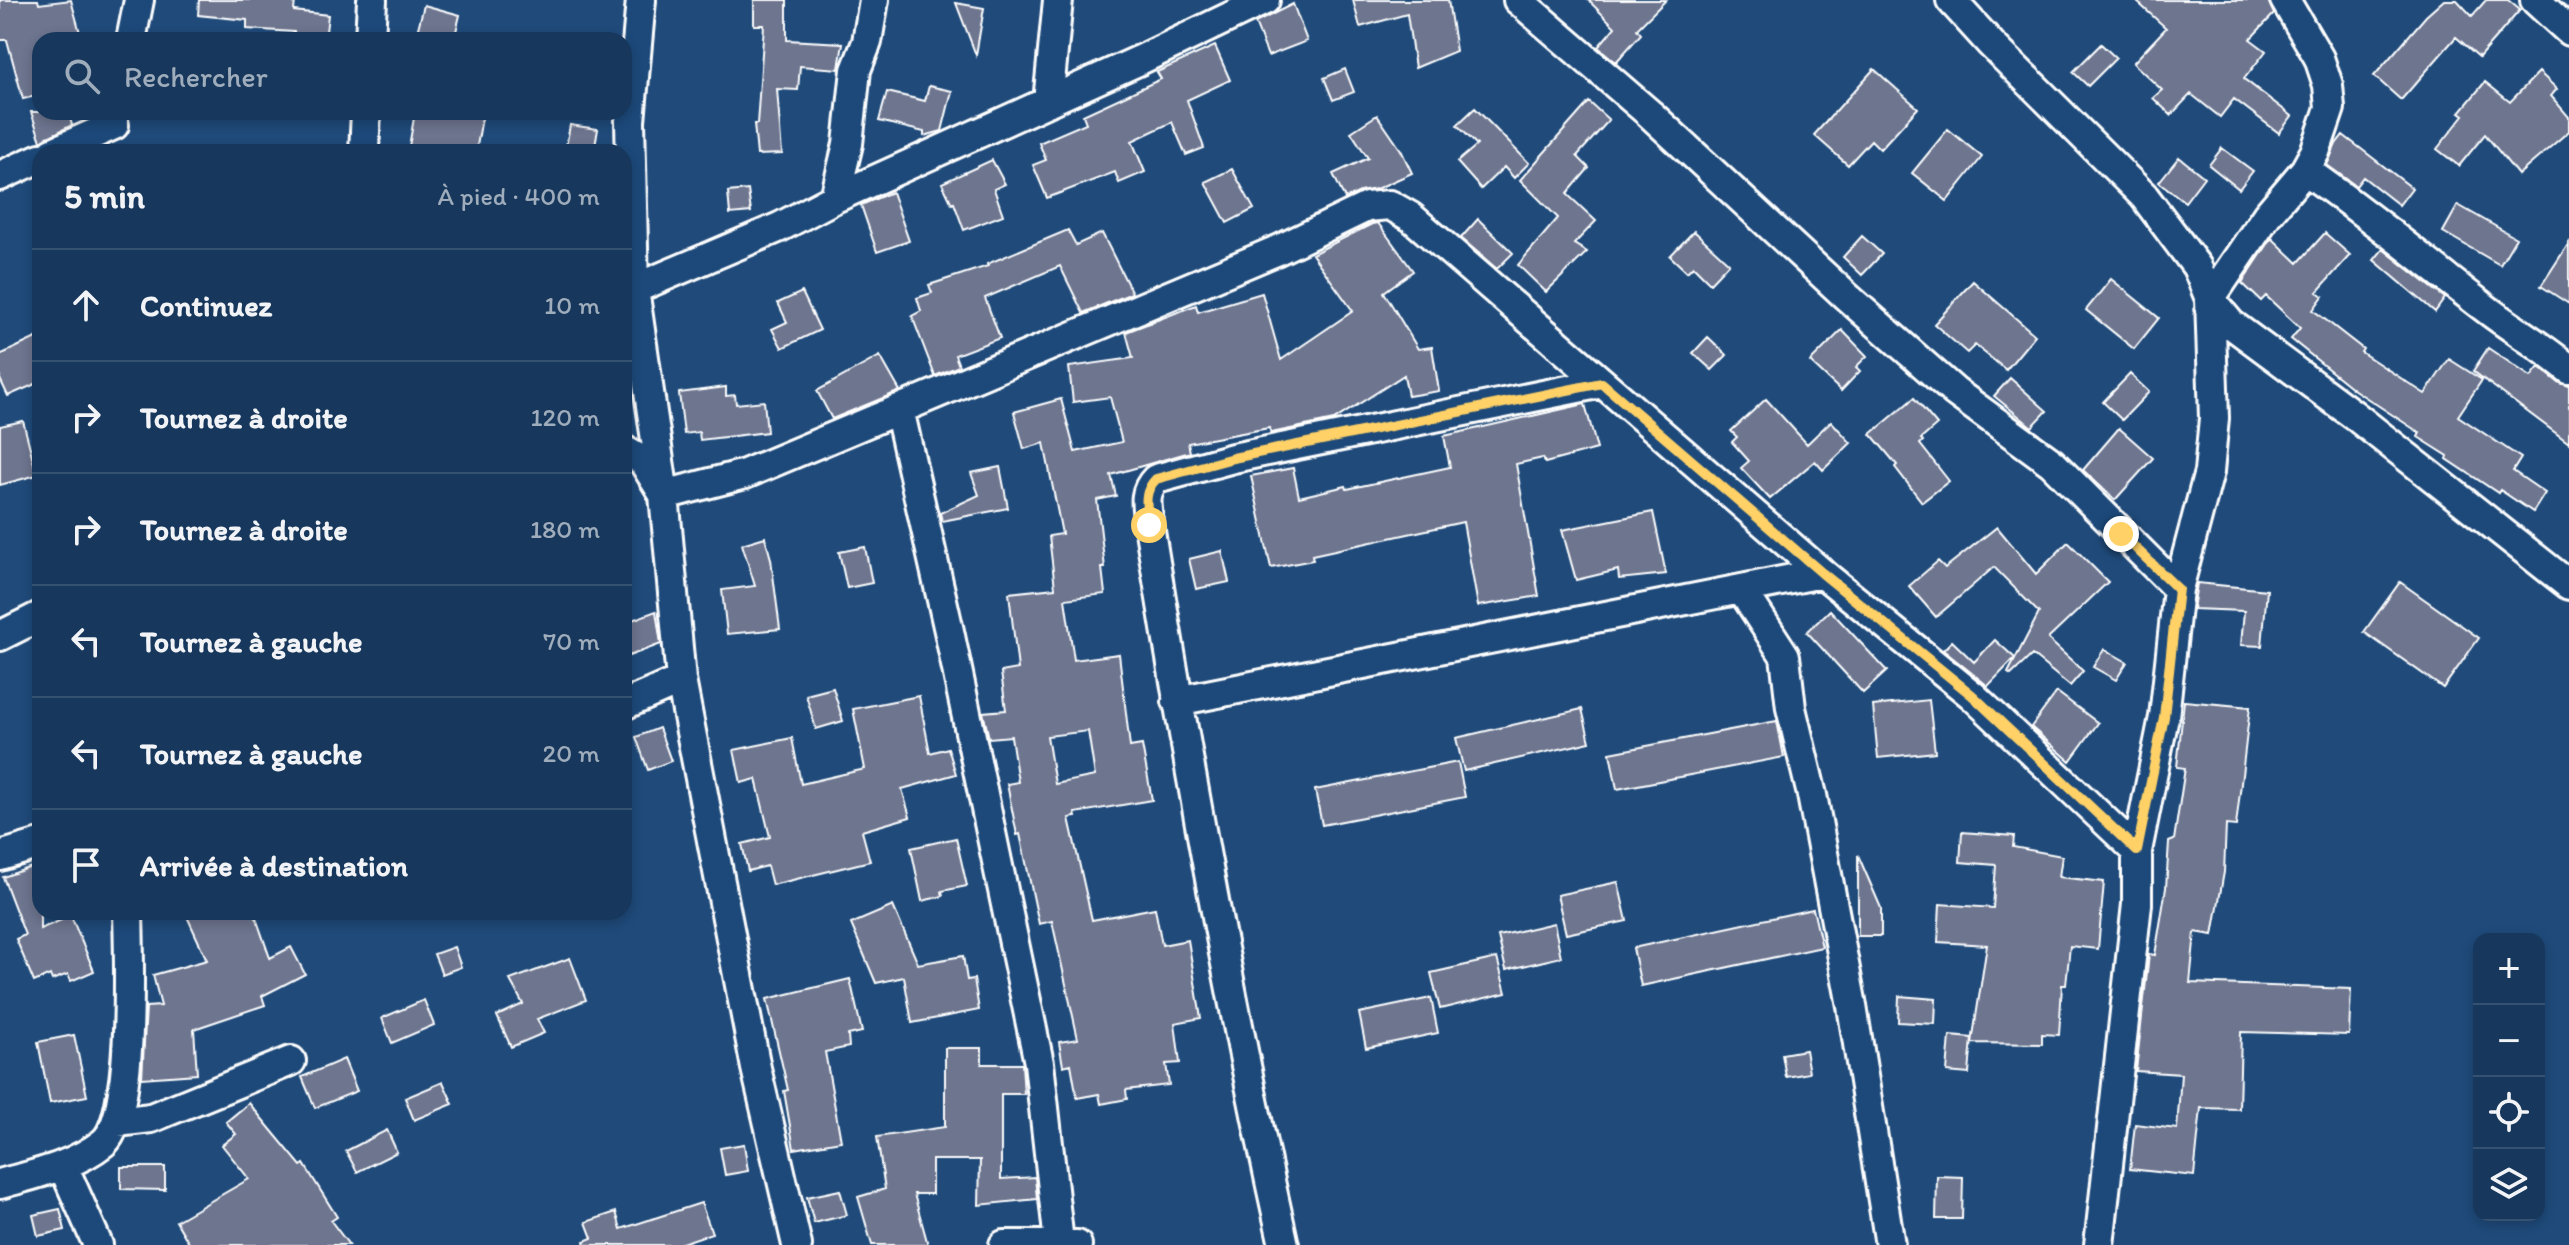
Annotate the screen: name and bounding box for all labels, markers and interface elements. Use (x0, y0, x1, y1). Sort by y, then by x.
search box (32, 32, 632, 120)
icon: search (60, 54, 104, 98)
text: Rechercher (124, 58, 268, 95)
text: 5 min (64, 176, 145, 217)
text: À pied · 400 m (438, 180, 600, 212)
icon: ahead (64, 283, 108, 327)
text: Continuez (140, 287, 272, 324)
text: 10 m (544, 289, 600, 321)
icon: right (64, 395, 108, 439)
text: Tournez à droite (140, 399, 348, 436)
text: 120 m (531, 401, 600, 433)
icon: right (64, 507, 108, 551)
route start (1131, 507, 1167, 543)
text: Tournez à droite (140, 511, 348, 548)
text: 180 m (530, 513, 600, 545)
route end (2103, 516, 2139, 552)
icon: left (64, 619, 108, 663)
text: Tournez à gauche (140, 623, 362, 660)
text: 70 m (543, 625, 600, 657)
icon: left (64, 731, 108, 775)
text: Tournez à gauche (140, 735, 362, 772)
text: 20 m (543, 737, 600, 769)
icon: arrive (64, 843, 108, 887)
text: Arrivée à destination (140, 847, 408, 884)
map controls (2473, 933, 2545, 1221)
button: + (2473, 933, 2545, 1005)
button: − (2473, 1005, 2545, 1077)
button: locate (2473, 1077, 2545, 1149)
button: layers (2473, 1149, 2545, 1221)

